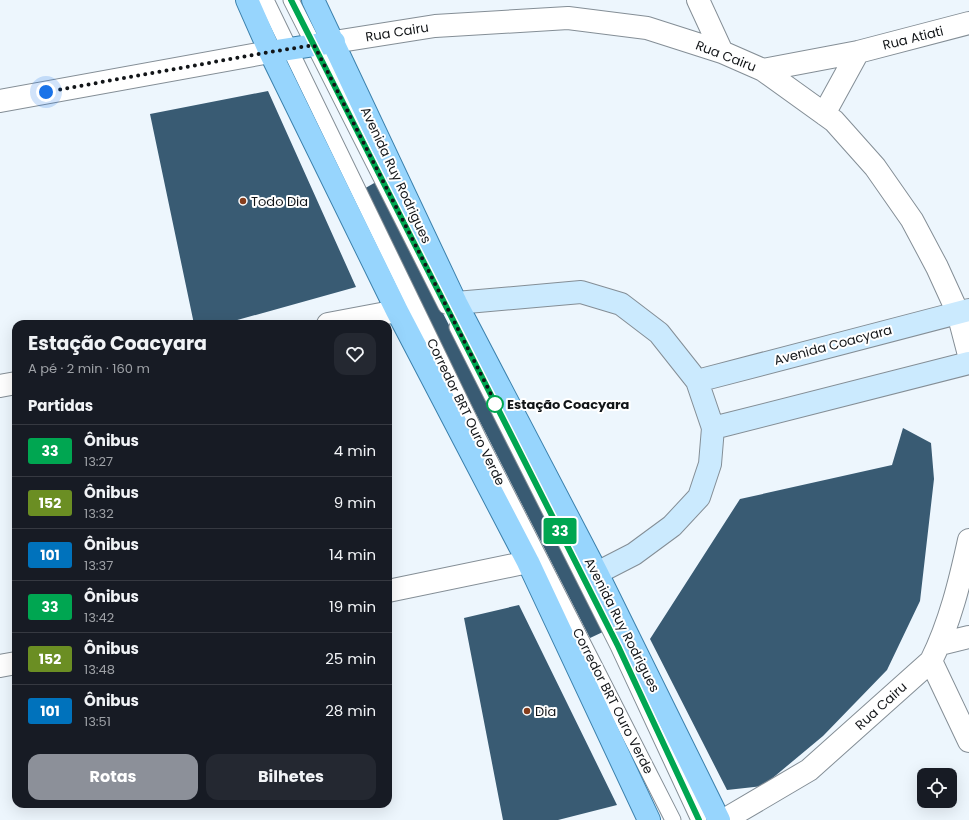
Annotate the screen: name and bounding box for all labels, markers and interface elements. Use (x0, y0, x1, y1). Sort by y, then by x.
street label: Rua Cairu (364, 18, 430, 46)
street label: Rua Atiati (881, 21, 945, 55)
street label: Rua Cairu (693, 36, 759, 76)
your location (36, 82, 56, 102)
street label: Avenida Ruy Rodrigues (356, 104, 436, 247)
place label: Todo Dia (251, 192, 308, 211)
marker: Todo Dia (238, 196, 248, 206)
street label: Avenida Coacyara (772, 320, 894, 370)
text: Estação Coacyara (28, 330, 207, 357)
button: heart (334, 333, 376, 375)
street label: Corredor BRT Ouro Verde (422, 335, 510, 489)
text: A pé · 2 min · 160 m (28, 359, 150, 378)
text: Partidas (28, 395, 93, 416)
marker: Estação Coacyara (486, 395, 504, 413)
place label: Estação Coacyara (507, 395, 630, 414)
text: Ônibus (84, 430, 139, 451)
text: 4 min (334, 440, 376, 461)
text: 33 (42, 441, 58, 461)
text: 13:27 (84, 452, 113, 471)
text: Ônibus (84, 482, 139, 503)
text: 9 min (334, 492, 376, 513)
text: 152 (39, 493, 61, 513)
text: 13:32 (84, 504, 114, 523)
line badge: 33 (542, 518, 578, 544)
text: 33 (552, 521, 568, 541)
text: Ônibus (84, 534, 139, 555)
text: 14 min (329, 544, 376, 565)
text: 101 (40, 545, 60, 565)
street label: Avenida Ruy Rodrigues (580, 554, 664, 696)
text: 13:37 (84, 556, 113, 575)
text: Ônibus (84, 586, 139, 607)
text: 19 min (329, 596, 376, 617)
text: 33 (42, 597, 58, 617)
text: 13:42 (84, 608, 114, 627)
street label: Corredor BRT Ouro Verde (568, 625, 658, 777)
text: Ônibus (84, 638, 139, 659)
text: 25 min (325, 648, 376, 669)
text: 152 (39, 649, 61, 669)
text: 13:48 (84, 660, 115, 679)
street label: Rua Cairu (851, 678, 911, 734)
text: Ônibus (84, 690, 139, 711)
text: 28 min (325, 700, 376, 721)
text: 101 (40, 701, 60, 721)
place label: Dia (535, 702, 556, 721)
marker: Dia (522, 706, 532, 716)
text: 13:51 (84, 712, 111, 731)
button: Rotas (28, 754, 198, 800)
button: Bilhetes (206, 754, 376, 800)
map controls (917, 768, 957, 808)
button: locate (917, 768, 957, 808)

